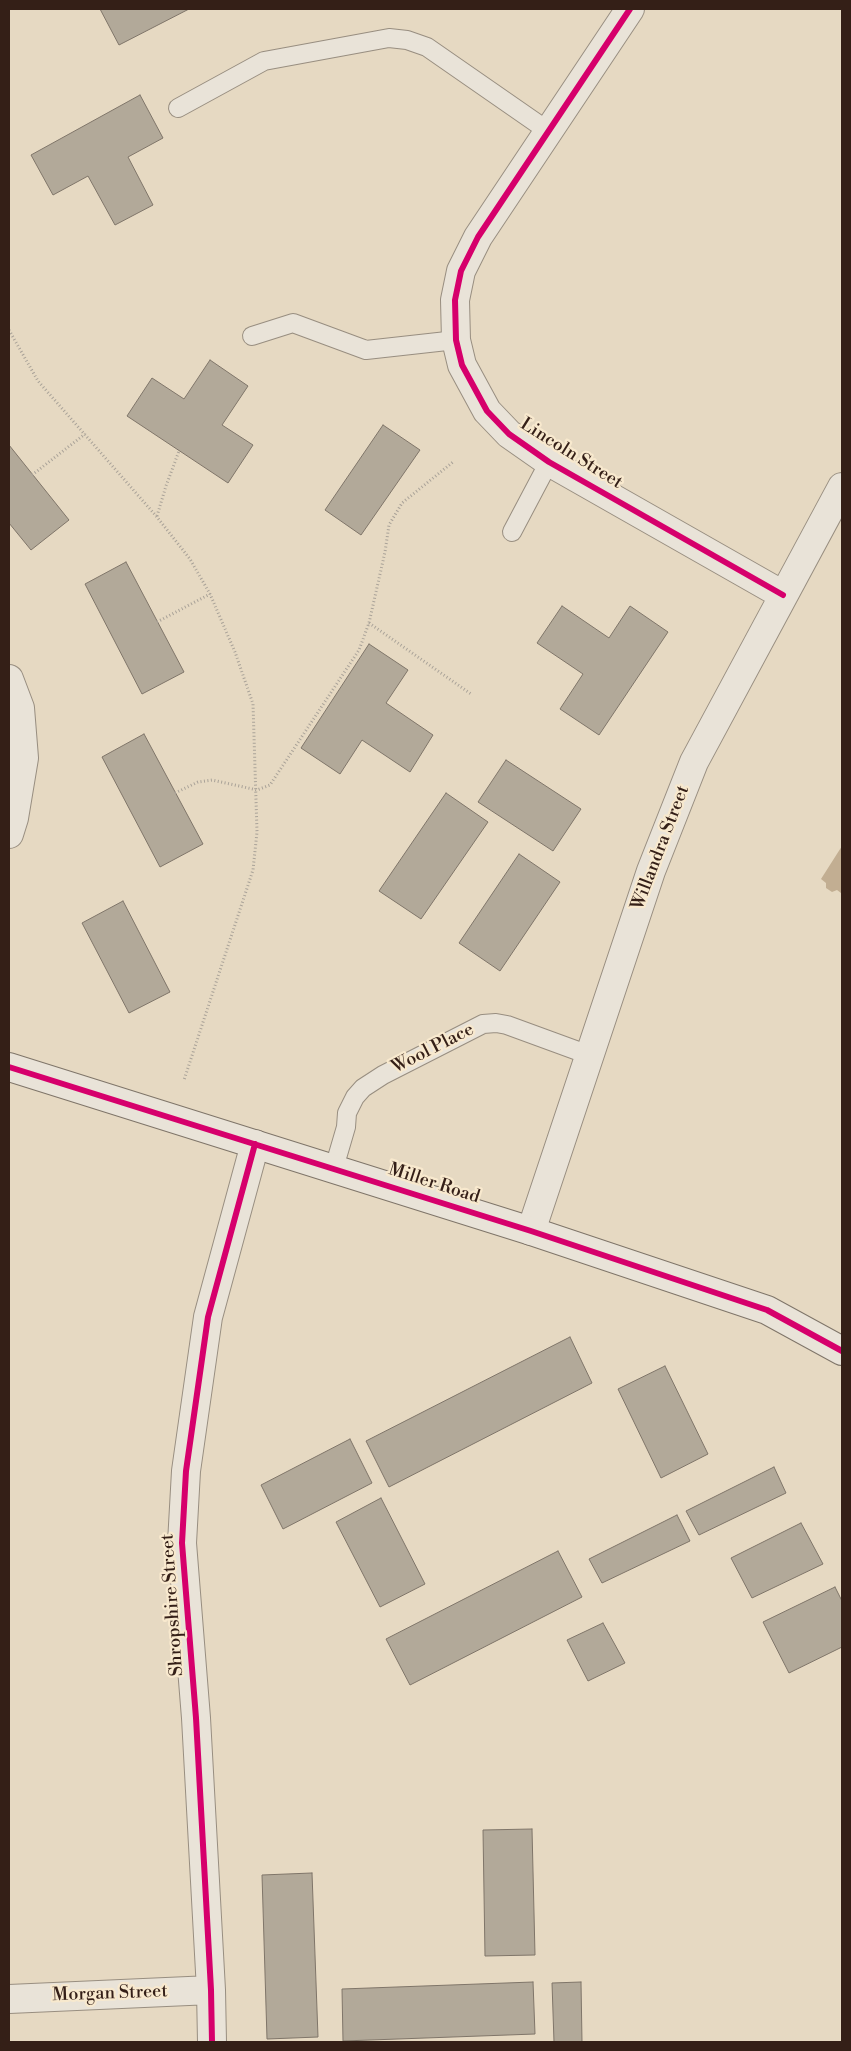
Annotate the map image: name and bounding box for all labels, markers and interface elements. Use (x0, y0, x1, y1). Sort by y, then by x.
street label: Lincoln Street (516, 414, 626, 494)
street label: Willandra Street (627, 783, 695, 913)
street label: Wool Place (388, 1019, 478, 1079)
street label: Miller Road (386, 1159, 482, 1209)
street label: Shropshire Street (157, 1533, 189, 1677)
street label: Morgan Street (52, 1981, 168, 2007)

